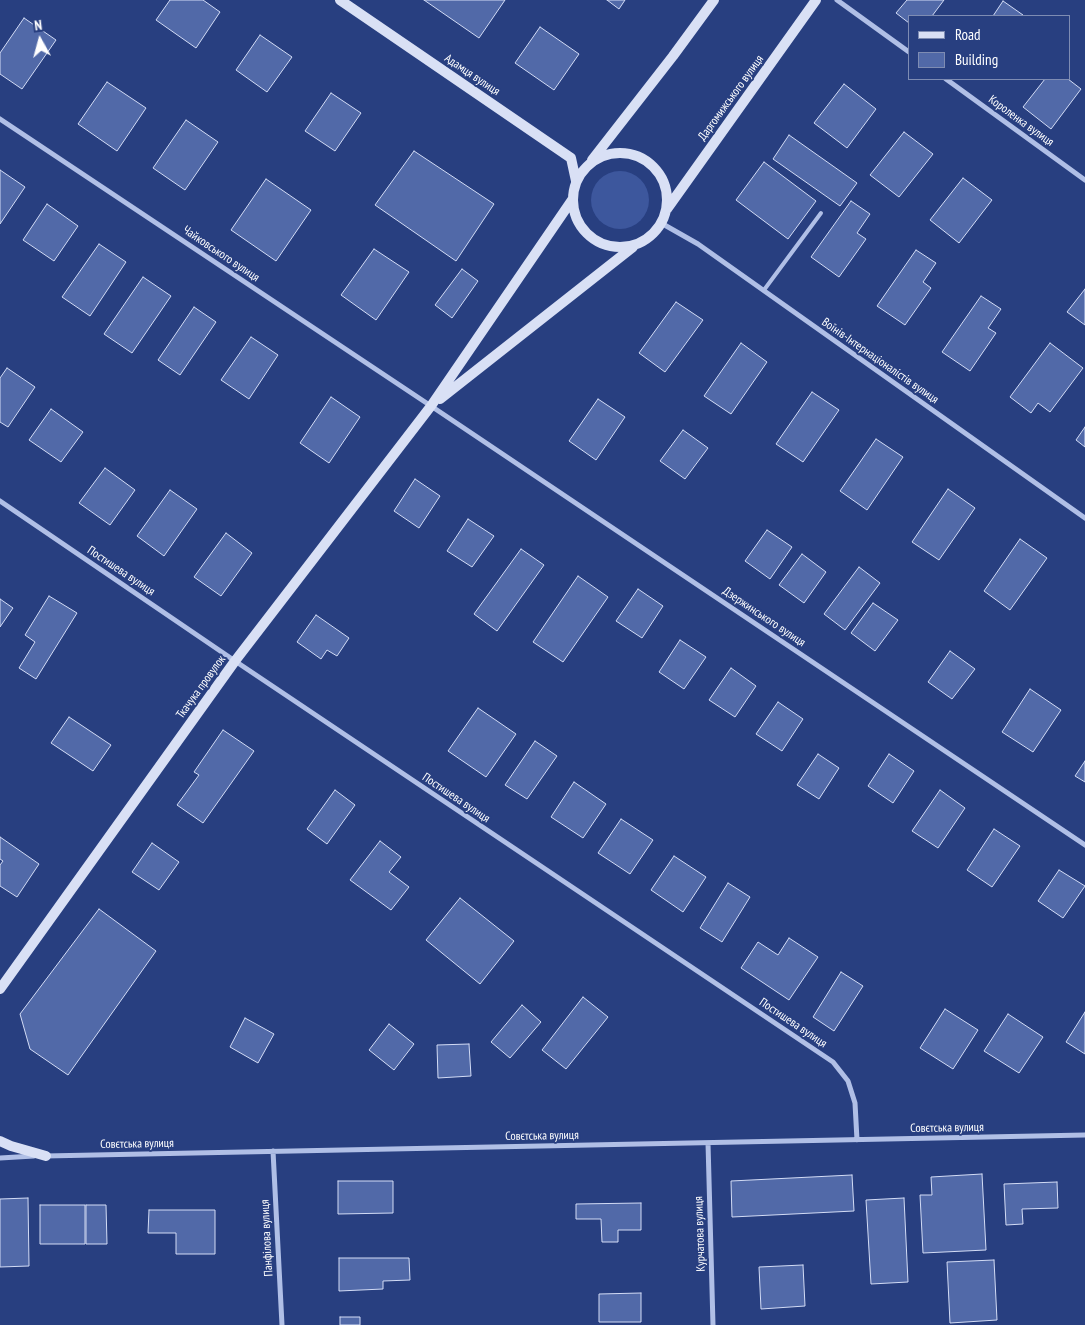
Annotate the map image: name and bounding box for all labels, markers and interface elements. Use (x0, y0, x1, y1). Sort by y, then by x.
north arrow (15, 15, 65, 65)
legend (908, 15, 1070, 80)
text: N (33, 16, 43, 35)
text: Road (955, 25, 981, 44)
text: Building (955, 50, 998, 69)
street label: Адамця вулиця (442, 51, 502, 99)
street label: Даргомижського вулиця (695, 53, 767, 143)
street label: Короленка вулиця (986, 92, 1056, 150)
street label: Чайковського вулиця (180, 223, 262, 285)
street label: Воїнів-Інтернаціоналістів вулиця (819, 315, 941, 407)
street label: Постишева вулиця (85, 543, 157, 599)
street label: Дзержинського вулиця (720, 584, 808, 650)
street label: Ткачука провулок (173, 653, 229, 721)
street label: Постишева вулиця (420, 770, 492, 826)
street label: Постишева вулиця (757, 995, 829, 1051)
street label: Совєтська вулиця (910, 1120, 984, 1136)
street label: Совєтська вулиця (505, 1128, 579, 1144)
street label: Совєтська вулиця (100, 1136, 174, 1152)
street label: Курчатова вулиця (691, 1196, 709, 1272)
street label: Панфілова вулиця (258, 1199, 276, 1277)

